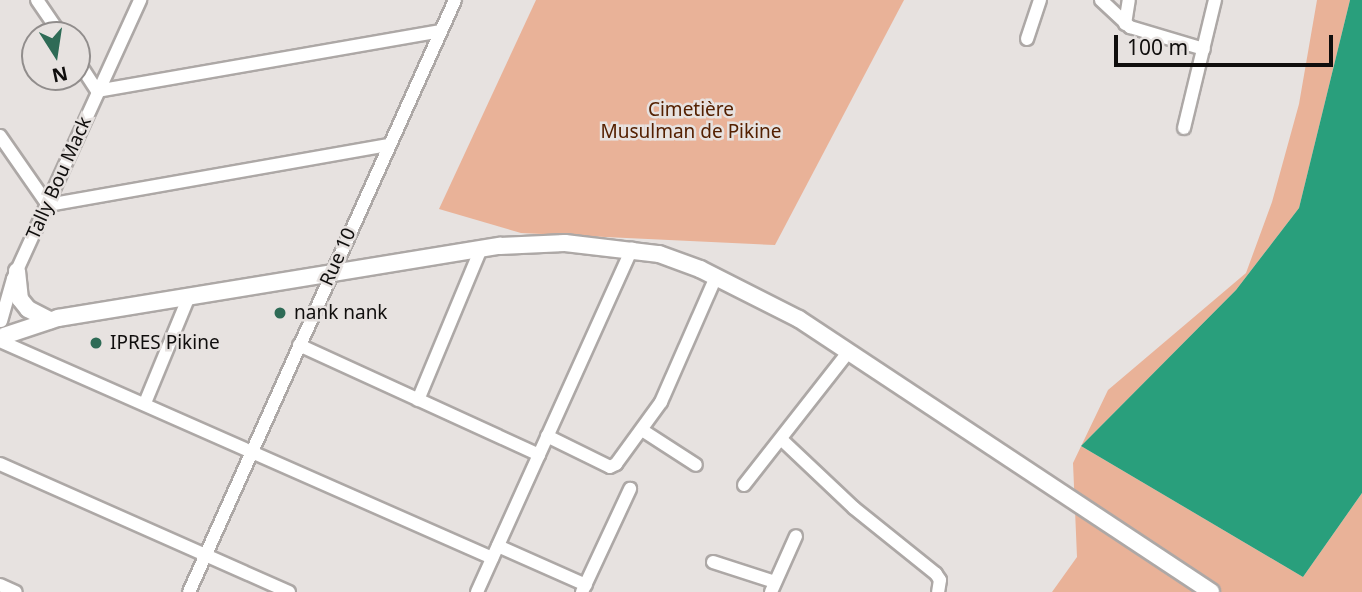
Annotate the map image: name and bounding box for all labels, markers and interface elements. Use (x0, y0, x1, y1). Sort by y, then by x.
north arrow (21, 21, 91, 91)
scale bar (1117, 21, 1336, 65)
text: 100 m (1127, 33, 1188, 61)
text: N (50, 60, 70, 89)
park label: Cimetière Musulman de Pikine (600, 99, 782, 143)
street label: Tally Bou Mack (22, 113, 96, 243)
street label: Rue 10 (315, 225, 361, 289)
place label: nank nank (294, 302, 388, 324)
marker: nank nank (272, 305, 288, 321)
place label: IPRES Pikine (110, 332, 220, 354)
marker: IPRES Pikine (88, 335, 104, 351)

